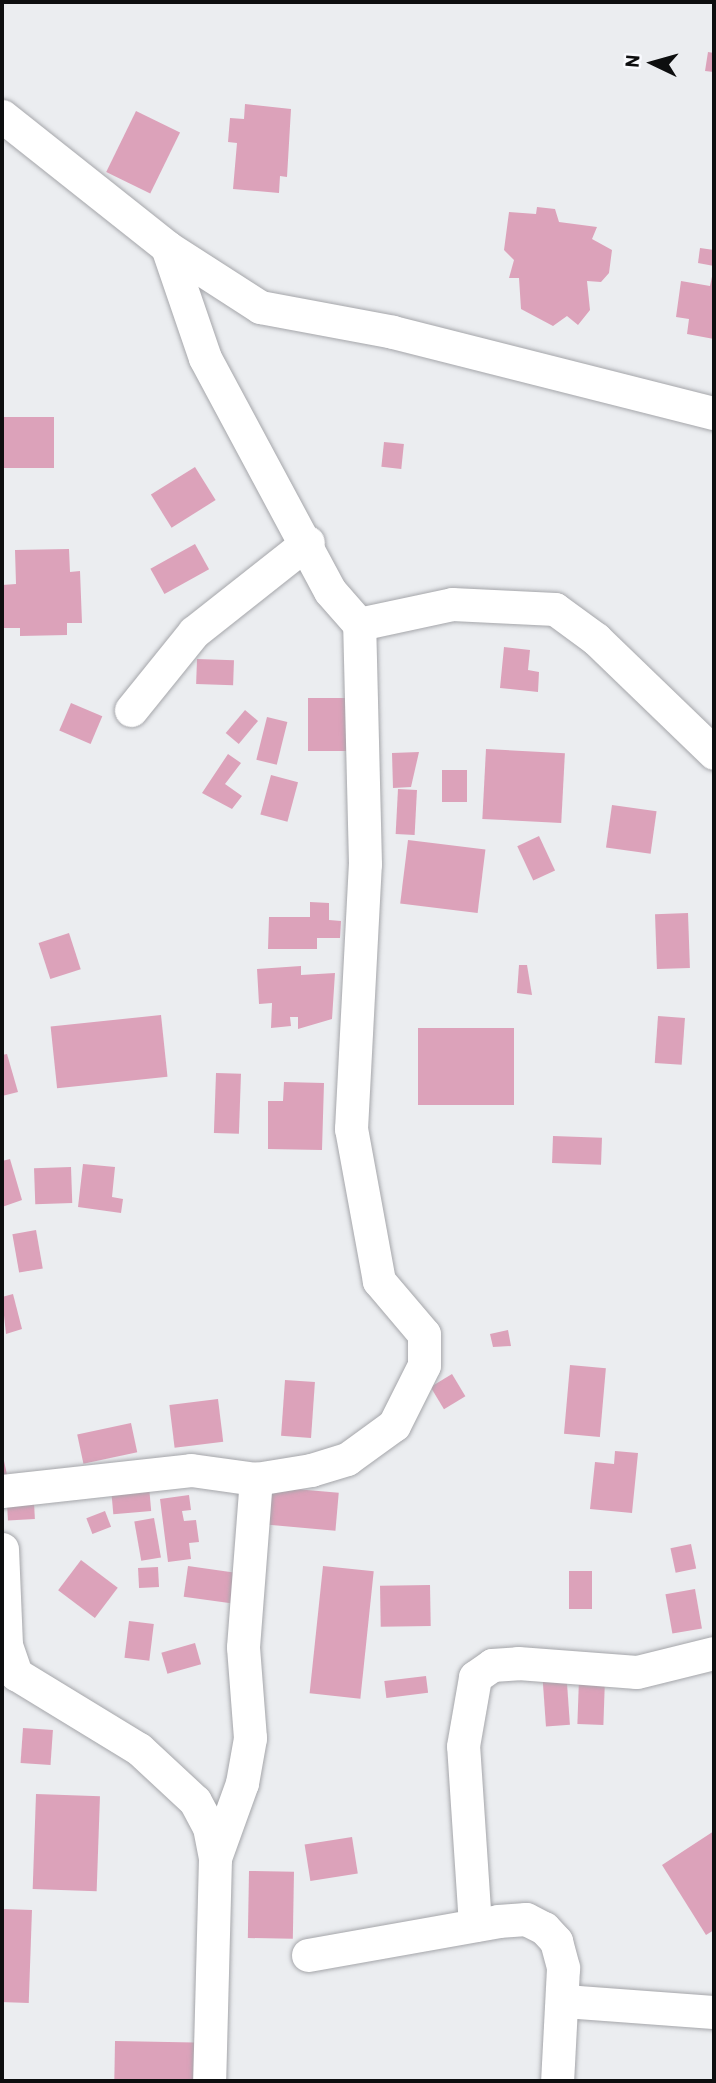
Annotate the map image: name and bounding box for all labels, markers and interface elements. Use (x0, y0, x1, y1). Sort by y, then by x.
north arrow (618, 28, 688, 98)
text: N (620, 54, 644, 68)

